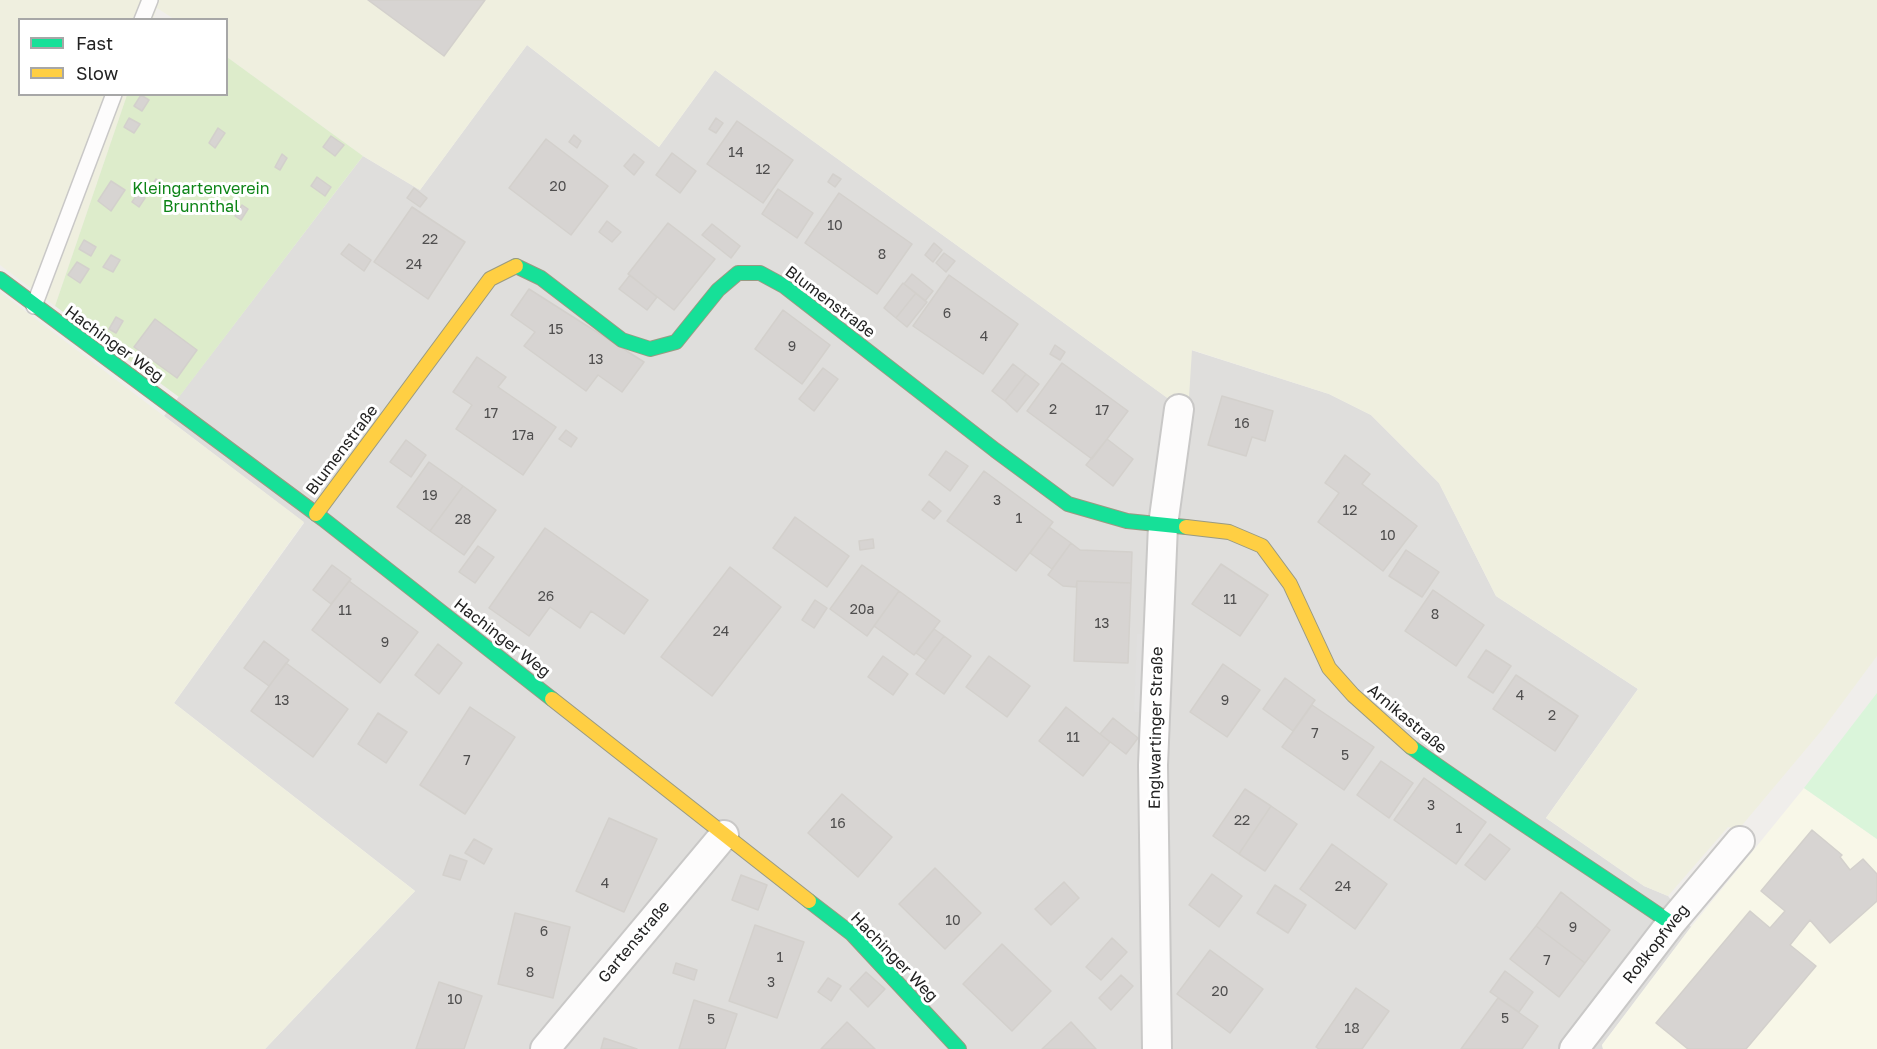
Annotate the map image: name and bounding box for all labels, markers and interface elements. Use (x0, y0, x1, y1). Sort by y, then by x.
legend (18, 18, 228, 96)
text: Fast (76, 32, 113, 54)
text: Slow (76, 62, 118, 84)
house number: 14 (728, 145, 744, 161)
house number: 12 (756, 162, 770, 178)
park label: Kleingartenverein Brunnthal (132, 179, 270, 217)
house number: 20 (550, 179, 566, 195)
house number: 10 (827, 218, 843, 234)
house number: 22 (422, 232, 438, 248)
house number: 8 (878, 247, 886, 263)
house number: 24 (406, 257, 422, 273)
street label: Blumenstraße (781, 262, 879, 342)
street label: Hachinger Weg (61, 302, 167, 386)
house number: 6 (943, 306, 951, 322)
house number: 15 (549, 322, 563, 338)
house number: 4 (980, 329, 988, 345)
house number: 9 (788, 339, 796, 355)
house number: 13 (589, 352, 603, 368)
street label: Blumenstraße (302, 401, 382, 499)
house number: 2 (1049, 402, 1057, 418)
house number: 17 (1095, 403, 1109, 419)
house number: 17 (484, 406, 498, 422)
house number: 16 (1234, 416, 1250, 432)
house number: 17a (512, 428, 534, 444)
house number: 19 (422, 488, 438, 504)
house number: 3 (993, 493, 1001, 509)
house number: 12 (1343, 503, 1357, 519)
house number: 1 (1016, 511, 1022, 527)
house number: 28 (455, 512, 471, 528)
house number: 10 (1380, 528, 1396, 544)
house number: 26 (538, 589, 554, 605)
house number: 11 (1223, 592, 1237, 608)
street label: Hachinger Weg (450, 594, 554, 682)
house number: 20a (850, 602, 874, 618)
house number: 11 (338, 603, 352, 619)
house number: 8 (1431, 607, 1439, 623)
house number: 13 (1095, 616, 1109, 632)
house number: 24 (713, 624, 729, 640)
house number: 9 (381, 635, 389, 651)
street label: Englwartinger Straße (1145, 647, 1167, 809)
street label: Arnikastraße (1363, 680, 1451, 758)
house number: 4 (1516, 688, 1524, 704)
house number: 13 (275, 693, 289, 709)
house number: 9 (1221, 693, 1229, 709)
house number: 2 (1548, 708, 1556, 724)
house number: 7 (1311, 726, 1319, 742)
house number: 11 (1066, 730, 1080, 746)
house number: 5 (1341, 748, 1349, 764)
house number: 7 (463, 753, 471, 769)
house number: 3 (1427, 798, 1435, 814)
house number: 22 (1234, 813, 1250, 829)
house number: 16 (830, 816, 846, 832)
house number: 1 (1456, 821, 1462, 837)
house number: 4 (601, 876, 609, 892)
house number: 24 (1335, 879, 1351, 895)
street label: Gartenstraße (594, 897, 674, 987)
street label: Roßkopfweg (1619, 900, 1693, 988)
street label: Hachinger Weg (846, 908, 942, 1006)
house number: 10 (945, 913, 961, 929)
house number: 9 (1569, 920, 1577, 936)
house number: 6 (540, 924, 548, 940)
house number: 1 (777, 950, 783, 966)
house number: 7 (1543, 953, 1551, 969)
house number: 8 (526, 965, 534, 981)
house number: 3 (767, 975, 775, 991)
house number: 20 (1212, 984, 1228, 1000)
house number: 10 (447, 992, 463, 1008)
house number: 5 (1501, 1011, 1509, 1027)
house number: 5 (707, 1012, 715, 1028)
house number: 18 (1344, 1021, 1360, 1037)

